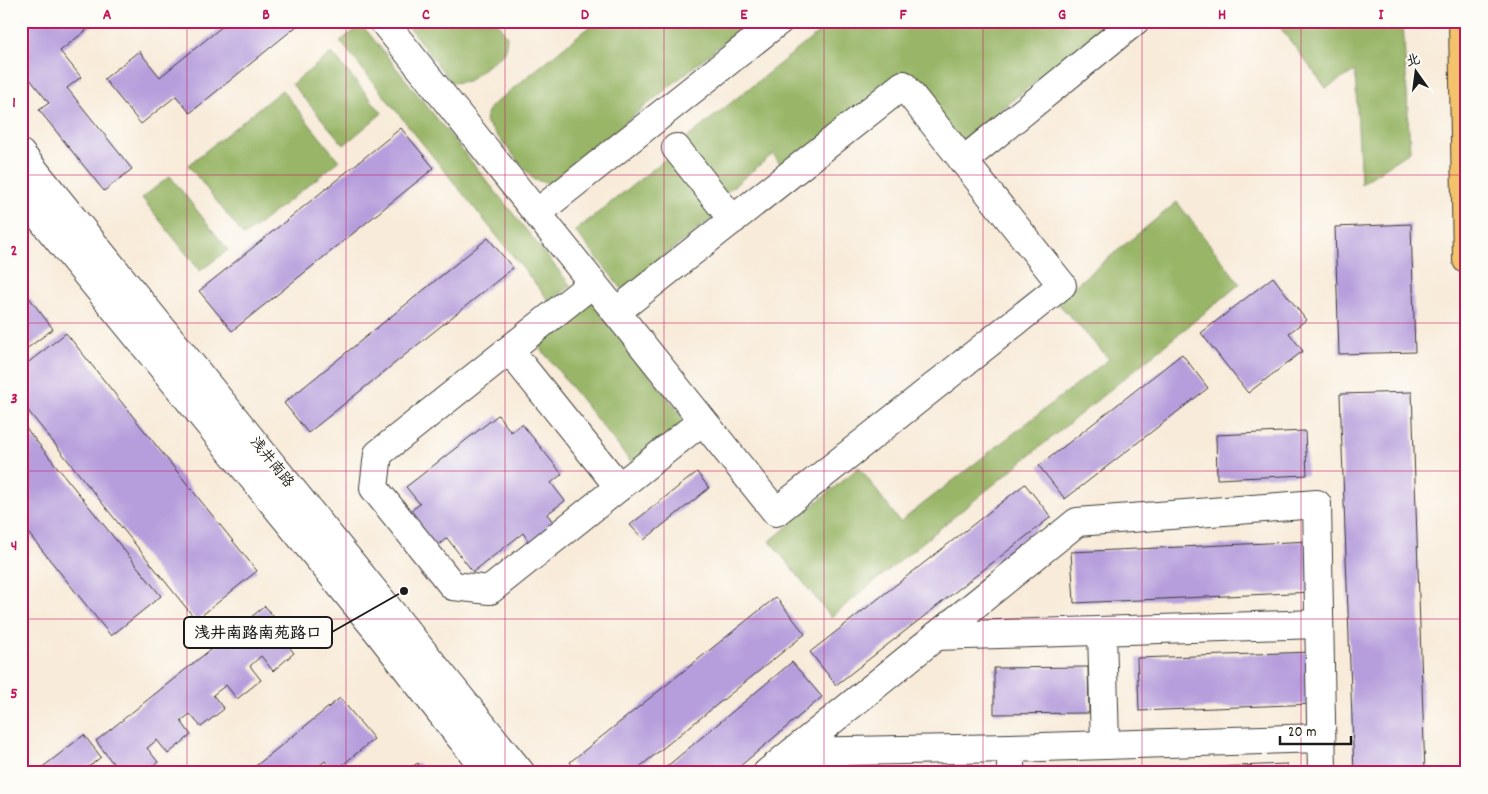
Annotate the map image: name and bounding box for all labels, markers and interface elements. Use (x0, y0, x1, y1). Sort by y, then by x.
text: A (103, 4, 112, 27)
text: B (262, 4, 270, 27)
text: C (422, 4, 430, 27)
text: D (581, 4, 590, 27)
text: E (740, 4, 748, 27)
text: F (899, 4, 907, 27)
text: G (1058, 4, 1066, 27)
text: H (1218, 4, 1226, 27)
text: I (1379, 4, 1385, 27)
north arrow (1390, 48, 1440, 98)
text: 北 (1404, 50, 1423, 73)
text: 1 (12, 92, 16, 115)
text: 2 (11, 240, 18, 263)
text: 3 (10, 388, 18, 411)
street label: 浅井南路 (244, 433, 298, 493)
text: 4 (11, 535, 17, 558)
callout: 浅井南路南苑路口 (184, 617, 332, 648)
text: 浅井南路南苑路口 (194, 623, 322, 646)
text: 5 (10, 683, 18, 706)
scale bar (1280, 714, 1352, 746)
text: 20 m (1288, 722, 1316, 744)

